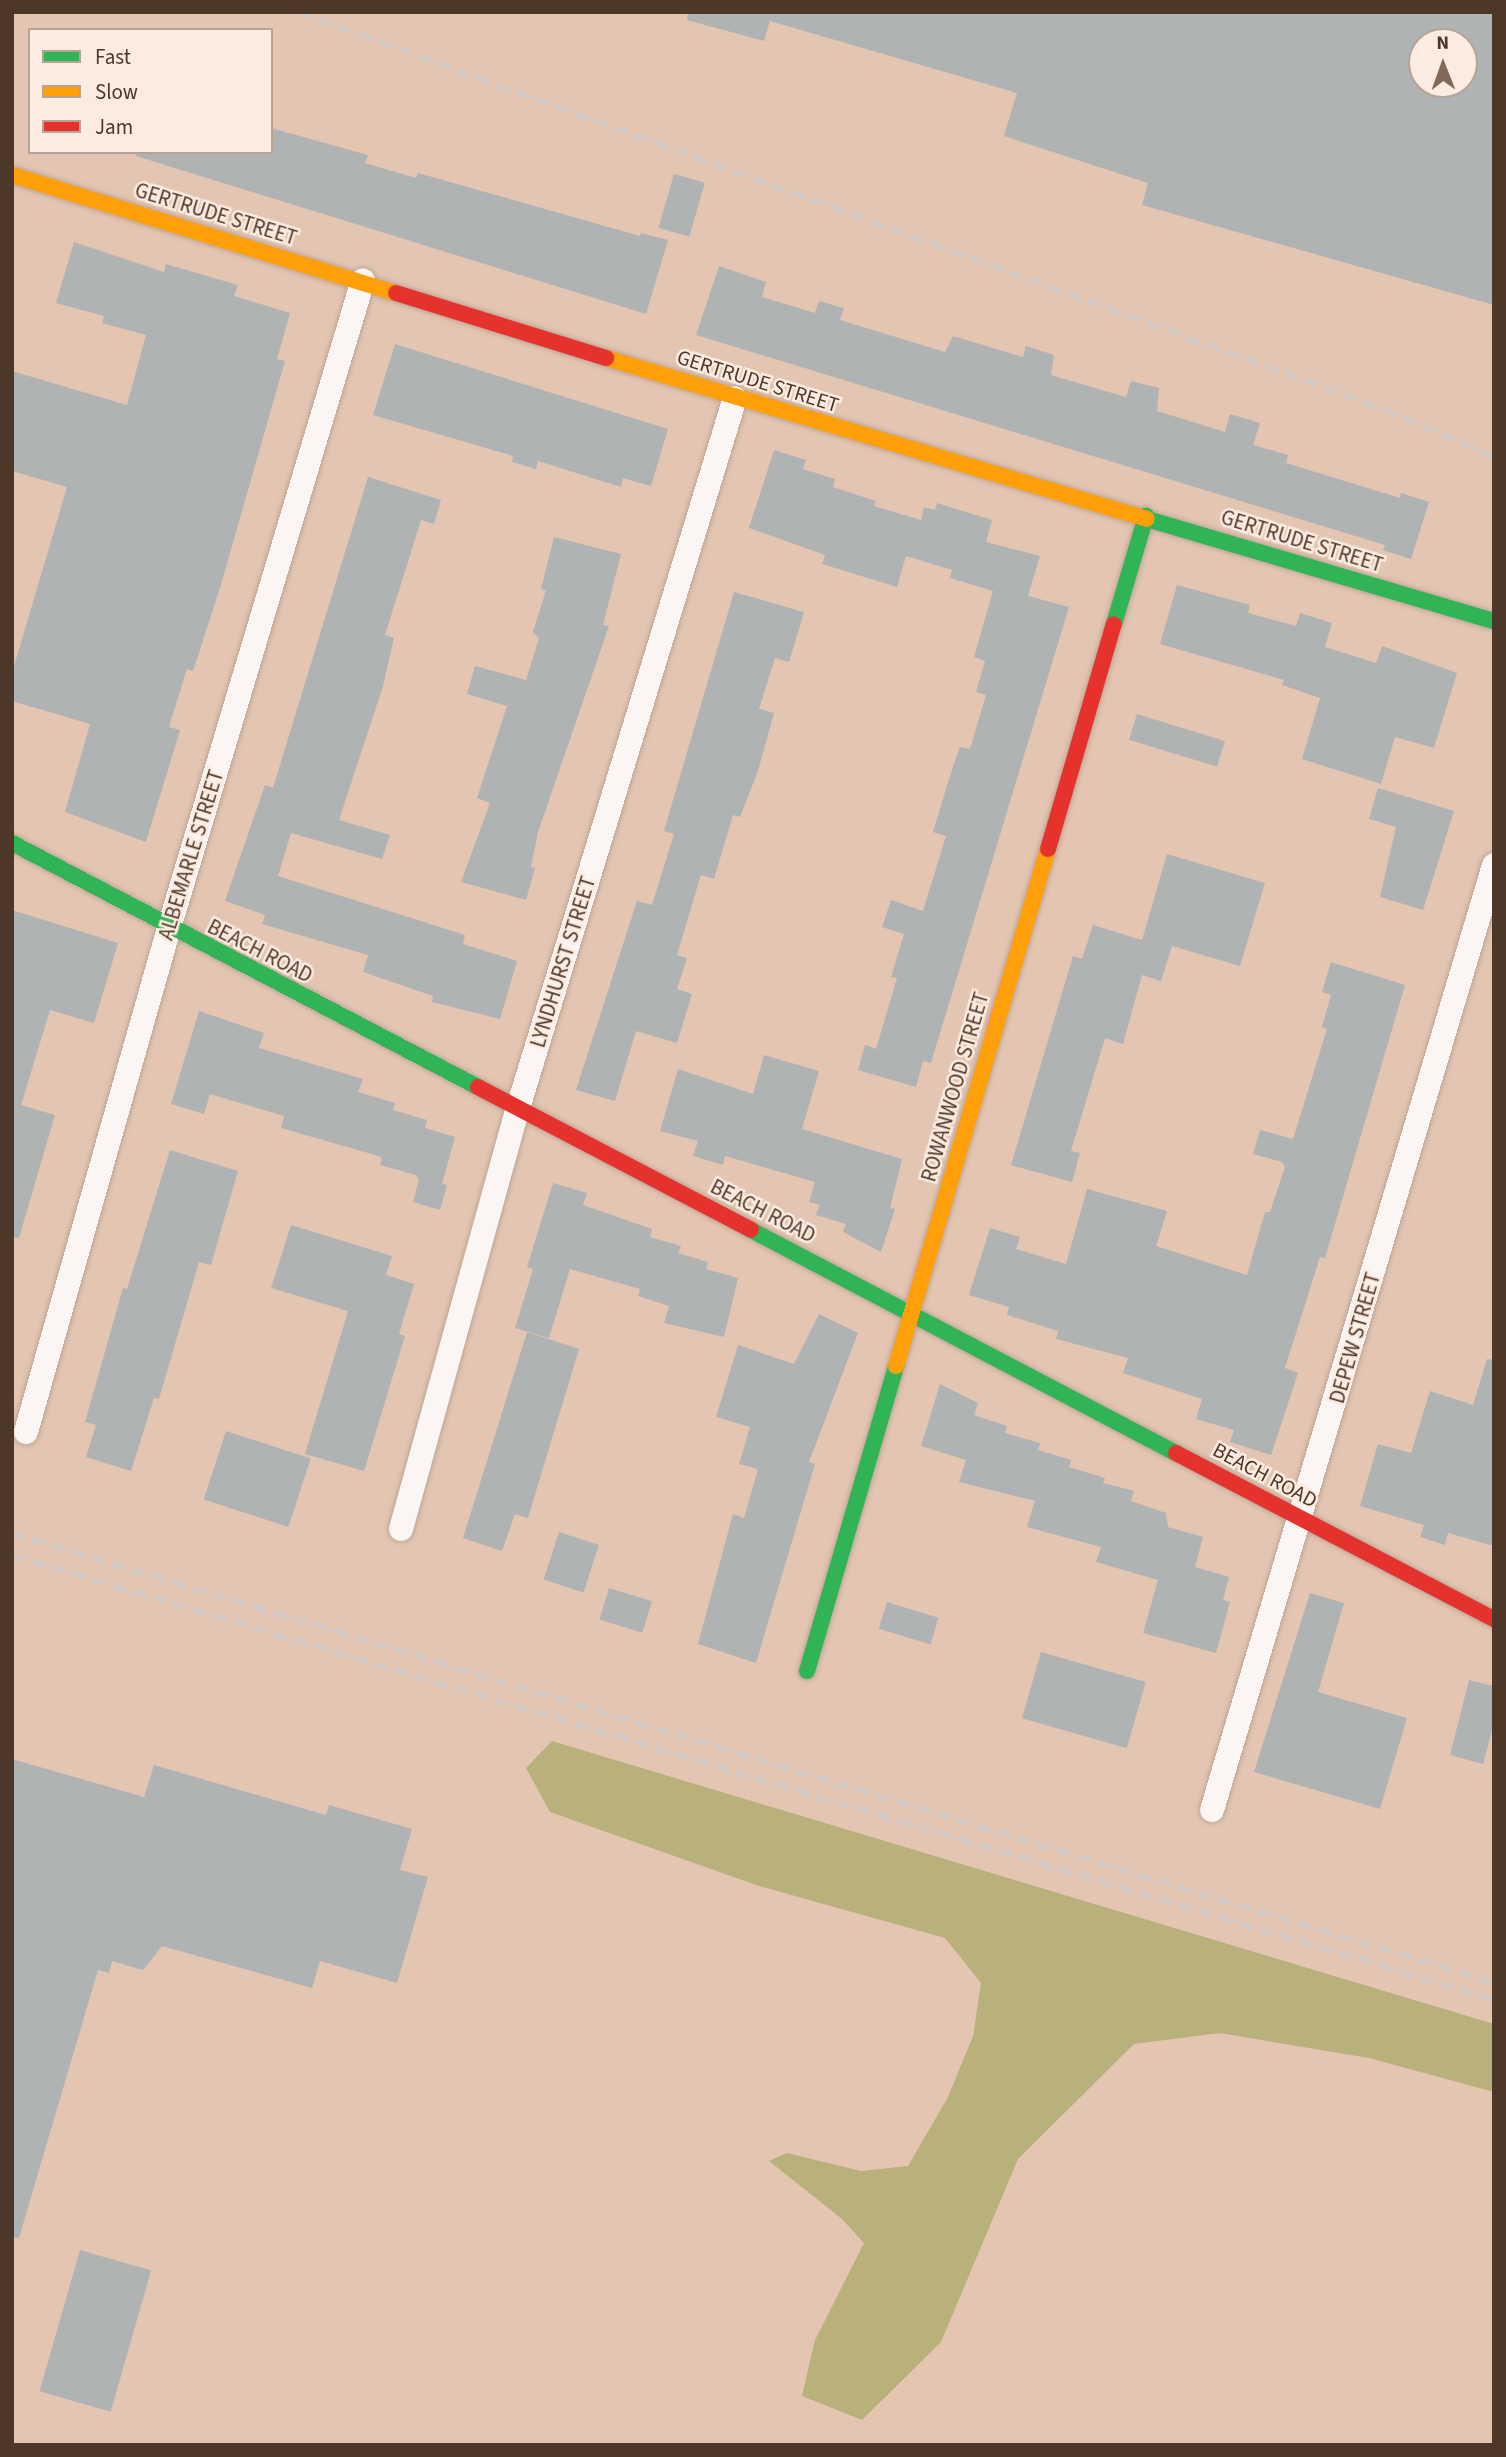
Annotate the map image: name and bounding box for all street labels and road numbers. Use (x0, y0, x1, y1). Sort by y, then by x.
street label: GERTRUDE STREET (132, 177, 300, 251)
street label: GERTRUDE STREET (674, 344, 842, 418)
street label: GERTRUDE STREET (1218, 504, 1386, 578)
street label: ALBEMARLE STREET (153, 767, 229, 943)
street label: LYNDHURST STREET (525, 873, 601, 1051)
street label: BEACH ROAD (203, 914, 317, 988)
street label: ROWANWOOD STREET (916, 989, 994, 1185)
street label: BEACH ROAD (706, 1174, 820, 1248)
street label: DEPEW STREET (1324, 1270, 1386, 1406)
street label: BEACH ROAD (1209, 1437, 1321, 1513)

